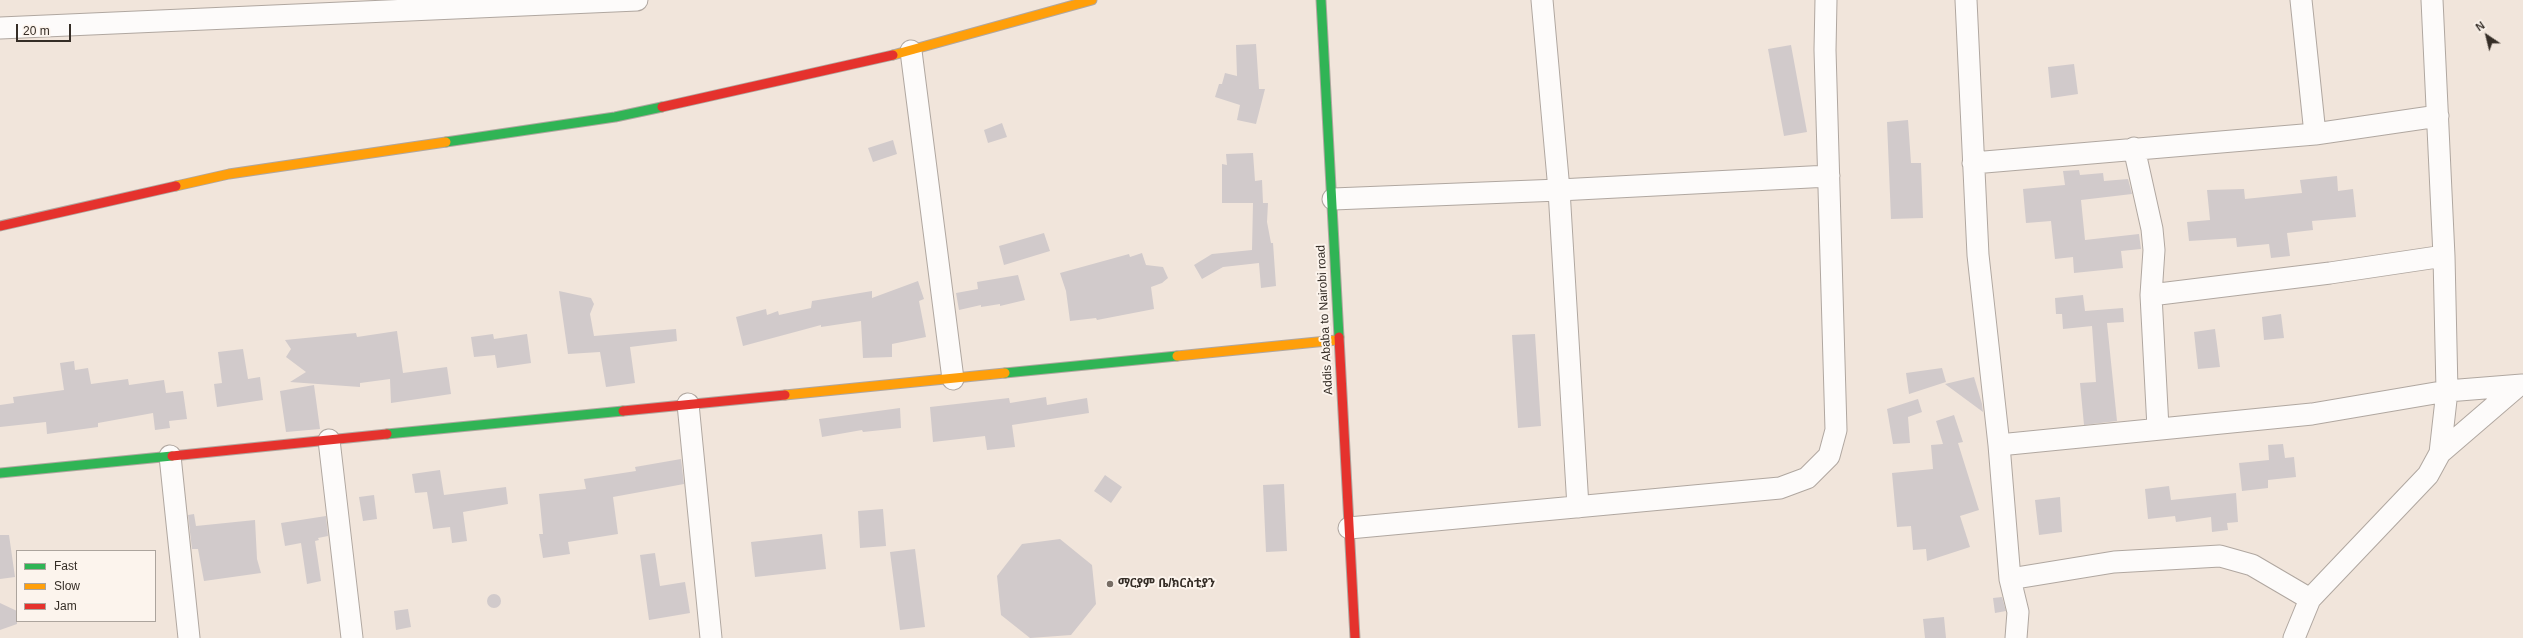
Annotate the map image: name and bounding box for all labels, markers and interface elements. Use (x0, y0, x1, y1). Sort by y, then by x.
scale bar (18, 16, 73, 42)
north arrow (2467, 16, 2507, 56)
text: N (2473, 19, 2487, 33)
text: 20 m (23, 24, 50, 38)
street label: Addis Ababa to Nairobi road (1314, 245, 1336, 395)
legend (16, 550, 156, 622)
text: Fast (54, 559, 77, 573)
place label: ማርያም ቤ/ክርስቲያን (1118, 577, 1215, 591)
text: Slow (54, 579, 80, 593)
marker: ማርያም ቤ/ክርስቲያን (1105, 579, 1115, 589)
text: Jam (54, 599, 77, 613)

